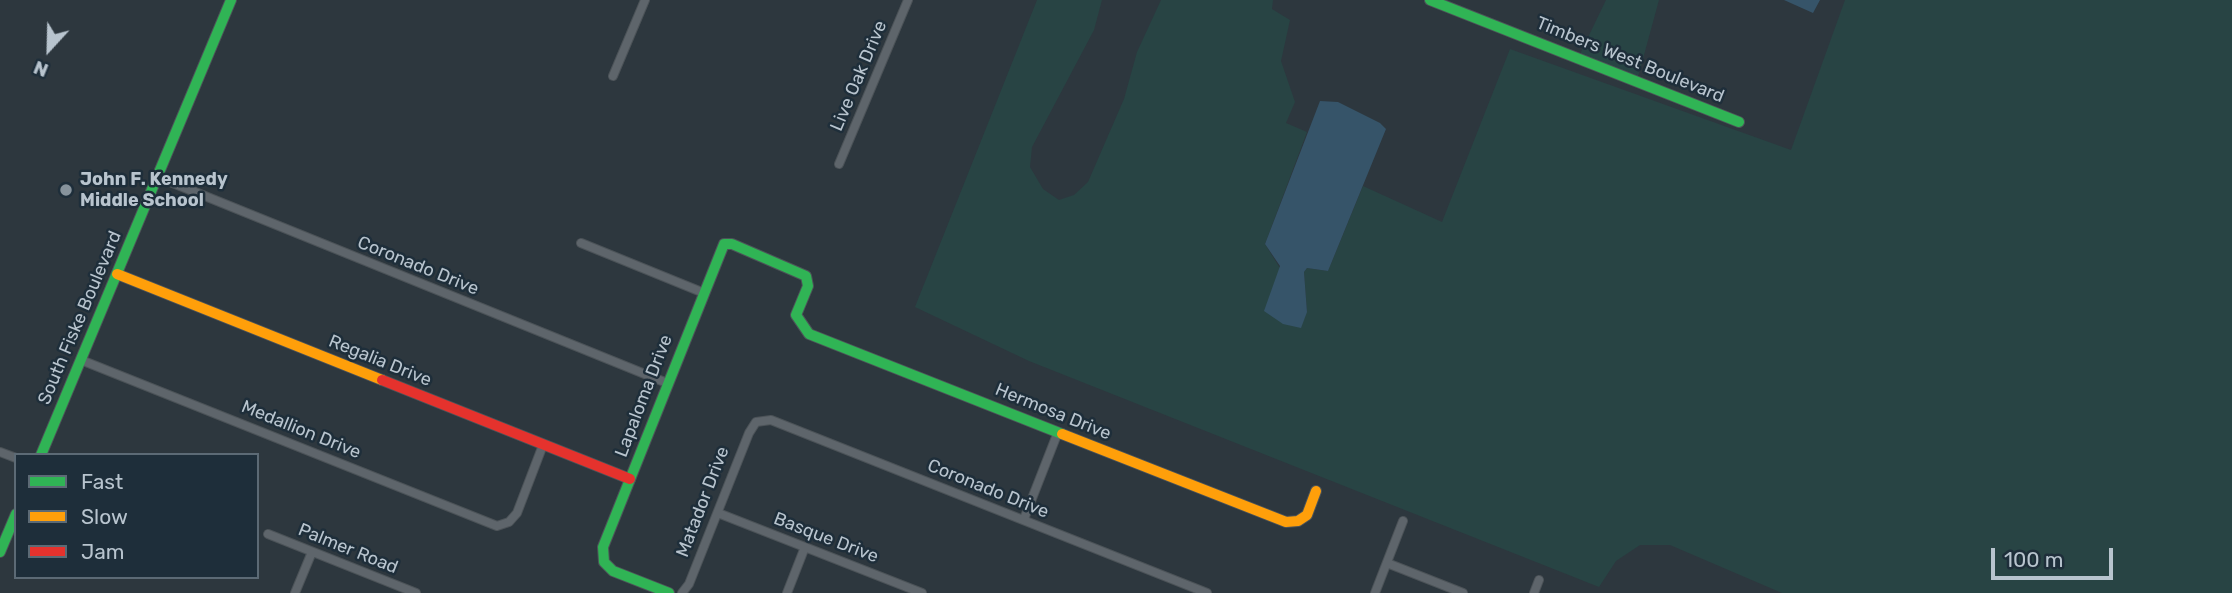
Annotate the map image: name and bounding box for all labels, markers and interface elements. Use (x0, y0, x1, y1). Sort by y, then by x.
street label: Timbers West Boulevard (1533, 12, 1727, 108)
north arrow (14, 14, 84, 84)
street label: Live Oak Drive (826, 18, 892, 134)
text: N (30, 56, 52, 82)
place label: John F. Kennedy Middle School (80, 169, 228, 212)
marker: John F. Kennedy Middle School (58, 182, 74, 198)
street label: South Fiske Boulevard (34, 228, 126, 408)
street label: Coronado Drive (354, 232, 482, 300)
street label: Regalia Drive (326, 331, 434, 391)
street label: Lapaloma Drive (611, 332, 677, 460)
street label: Hermosa Drive (992, 379, 1114, 445)
street label: Medallion Drive (238, 396, 364, 464)
street label: Matador Drive (672, 444, 734, 560)
legend (14, 453, 259, 579)
street label: Coronado Drive (924, 455, 1052, 523)
text: Fast (81, 469, 123, 494)
text: Slow (81, 504, 128, 529)
street label: Basque Drive (771, 508, 881, 568)
street label: Palmer Road (295, 519, 401, 579)
scale bar (1994, 534, 2116, 578)
text: Jam (81, 539, 125, 564)
text: 100 m (2004, 547, 2063, 572)

